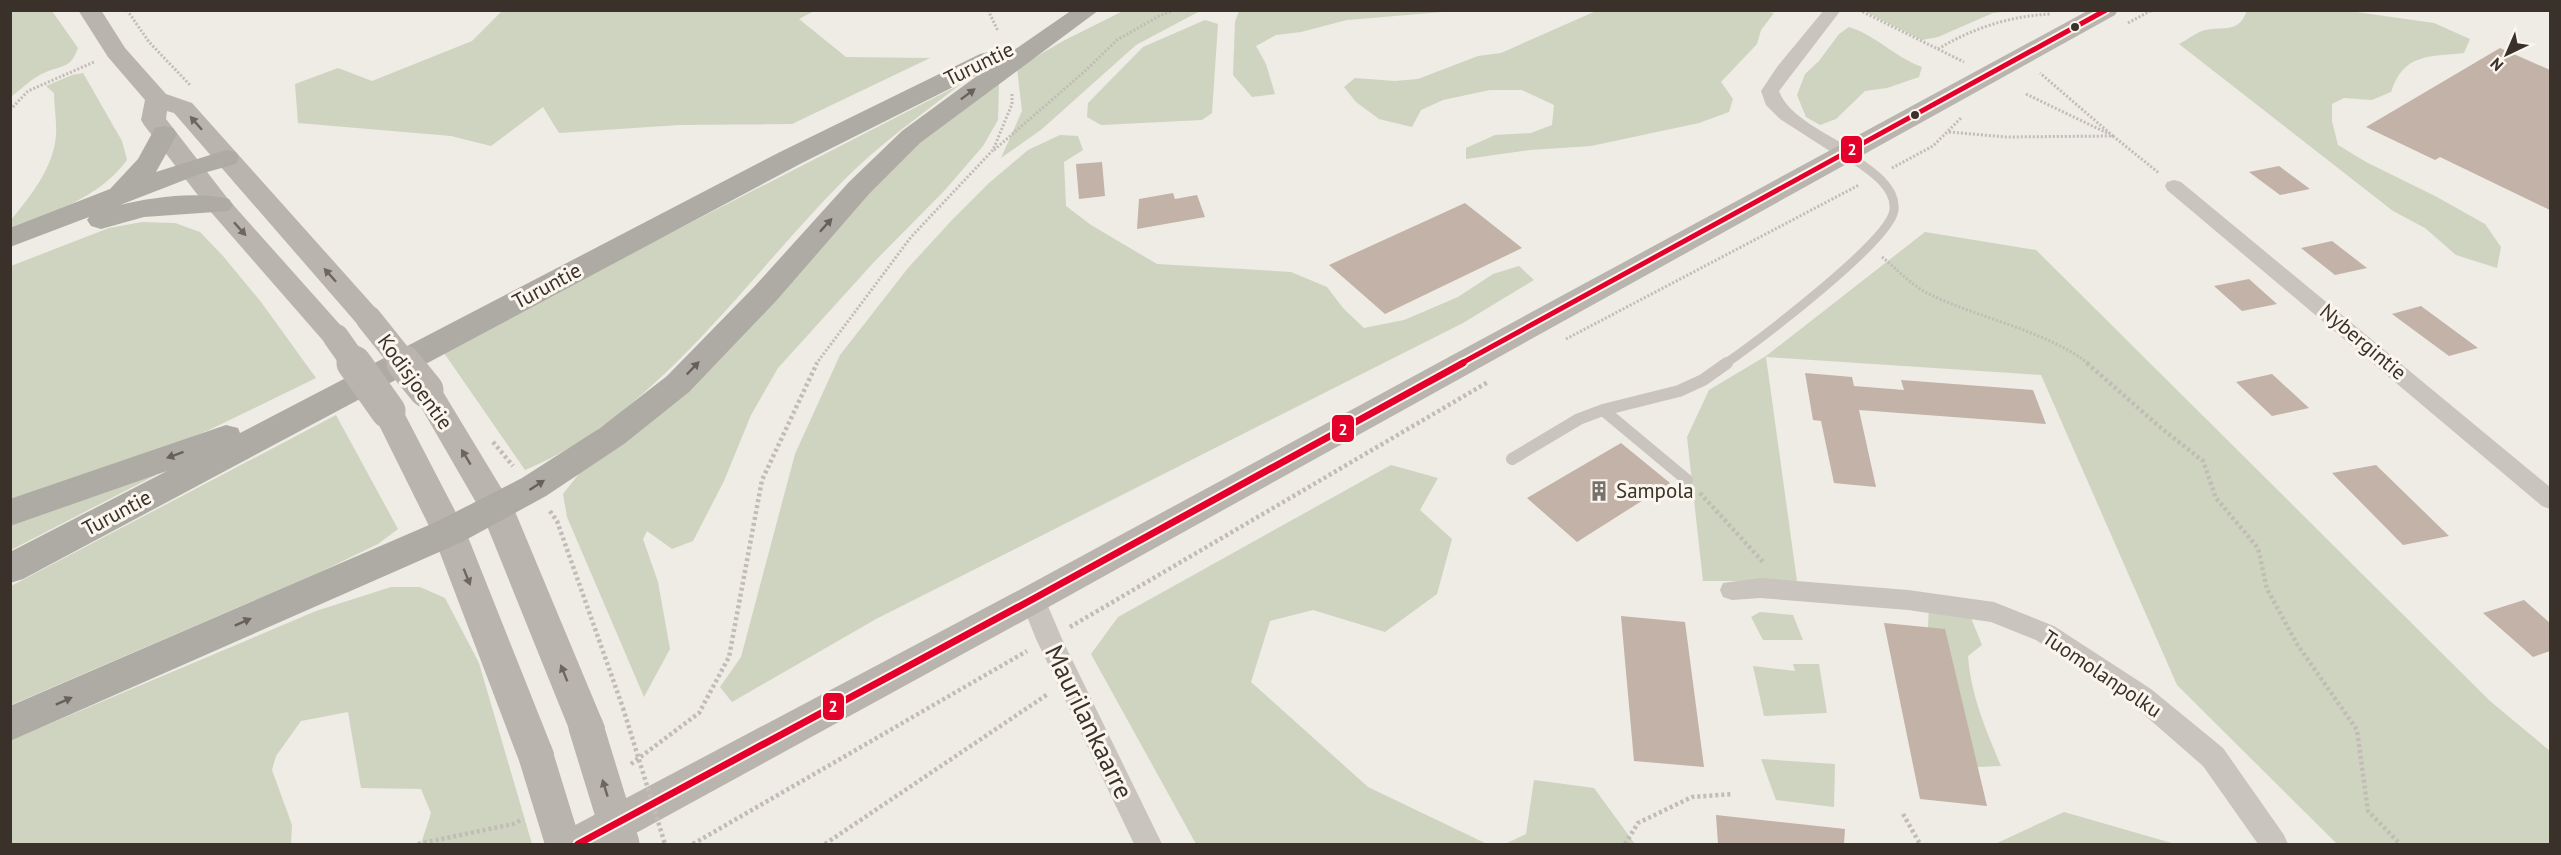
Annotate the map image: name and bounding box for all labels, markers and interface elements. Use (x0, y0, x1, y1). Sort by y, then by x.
unlabelled marker (2069, 21, 2081, 33)
north arrow (2477, 24, 2537, 84)
street label: Turuntie (940, 35, 1018, 92)
text: N (2486, 54, 2507, 76)
one-way arrow (961, 88, 976, 100)
unlabelled marker (1909, 109, 1921, 121)
one-way arrow (190, 116, 203, 131)
line badge: 2 (1840, 135, 1863, 164)
text: 2 (1847, 139, 1857, 159)
one-way arrow (819, 218, 833, 233)
one-way arrow (233, 222, 247, 237)
street label: Turuntie (508, 256, 586, 315)
one-way arrow (324, 268, 337, 283)
street label: Nybergintie (2314, 298, 2412, 386)
street label: Kodisjoentie (372, 329, 459, 435)
one-way arrow (685, 362, 699, 376)
line badge: 2 (1331, 414, 1355, 443)
text: 2 (1338, 419, 1348, 439)
one-way arrow (461, 448, 471, 465)
one-way arrow (166, 450, 184, 460)
place label: Sampola (1616, 477, 1694, 504)
building icon: Sampola (1587, 479, 1611, 503)
one-way arrow (529, 480, 545, 491)
street label: Turuntie (78, 483, 156, 542)
one-way arrow (462, 569, 472, 587)
one-way arrow (234, 618, 251, 627)
street label: Tuomolanpolku (2037, 624, 2167, 724)
street label: Maurilankaarre (1038, 639, 1141, 804)
one-way arrow (559, 663, 569, 681)
line badge: 2 (822, 692, 845, 721)
one-way arrow (55, 695, 73, 705)
text: 2 (828, 696, 838, 716)
one-way arrow (600, 779, 609, 797)

